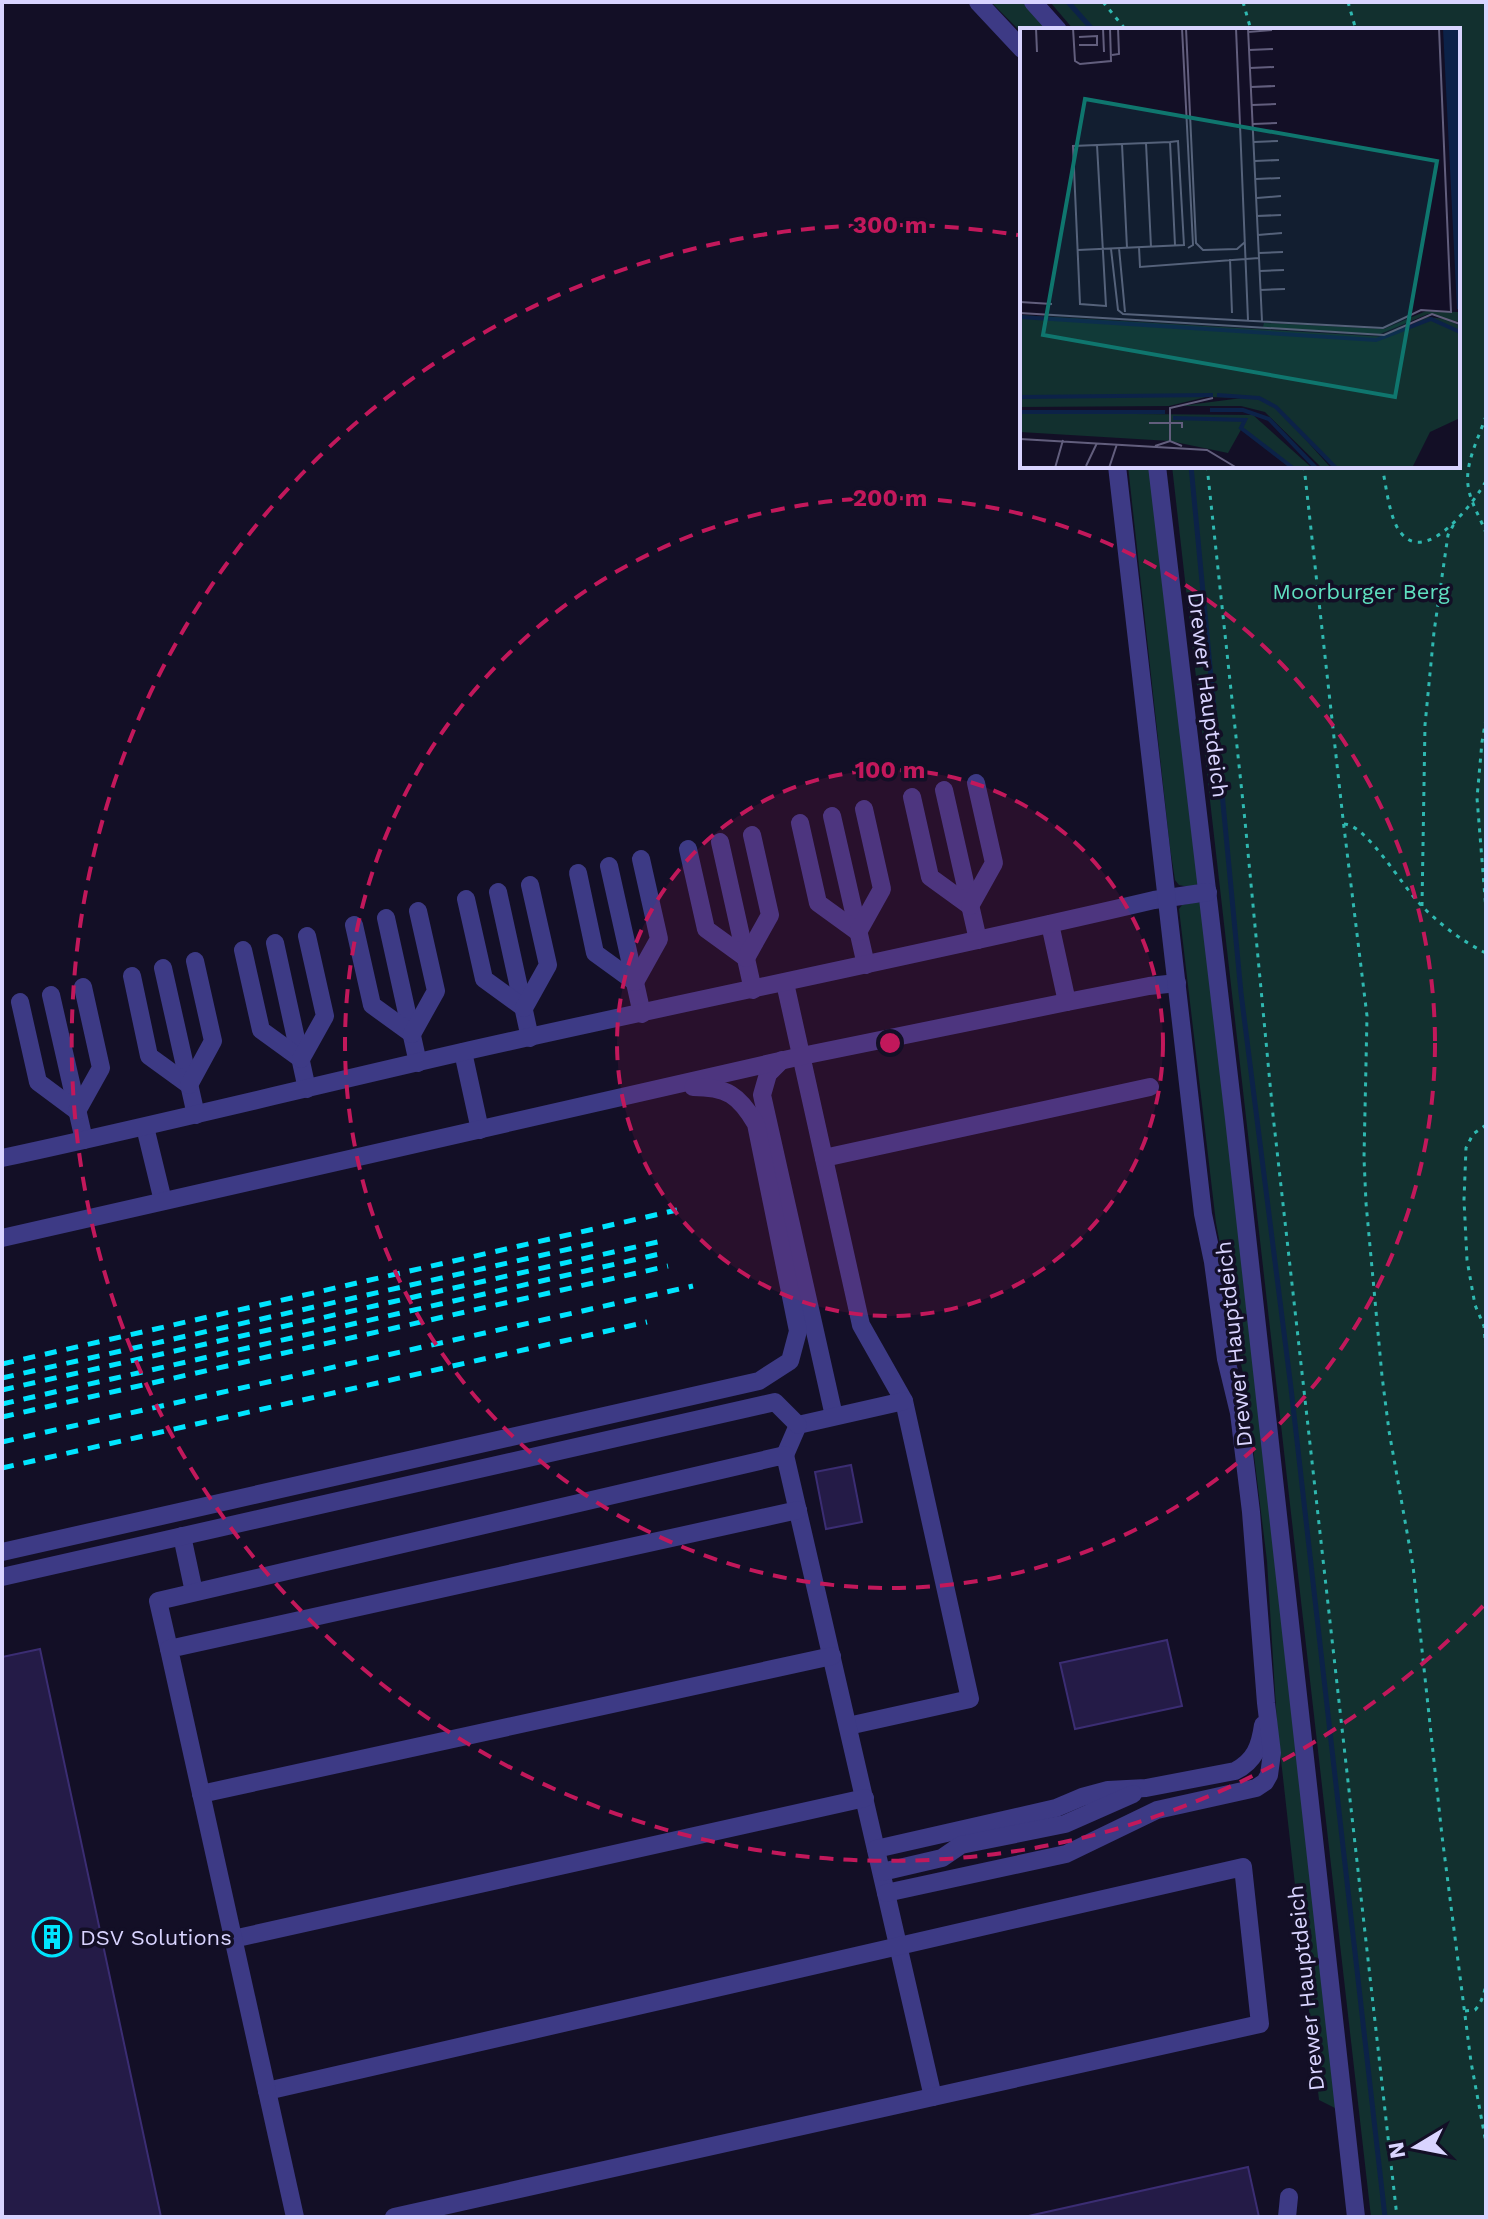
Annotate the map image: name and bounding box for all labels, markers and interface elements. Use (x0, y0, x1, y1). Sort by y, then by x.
inset map (1020, 28, 1460, 468)
text: 300 m (853, 211, 927, 239)
text: 200 m (853, 484, 927, 512)
park label: Moorburger Berg (1272, 579, 1450, 604)
street label: Drewer Hauptdeich (1183, 591, 1233, 799)
text: 100 m (855, 756, 925, 784)
centre of rings (876, 1029, 904, 1057)
street label: Drewer Hauptdeich (1211, 1240, 1257, 1448)
street label: Drewer Hauptdeich (1283, 1884, 1329, 2092)
building icon: DSV Solutions (31, 1916, 73, 1958)
place label: DSV Solutions (80, 1925, 232, 1950)
north arrow (1376, 2107, 1456, 2187)
text: N (1383, 2140, 1411, 2161)

